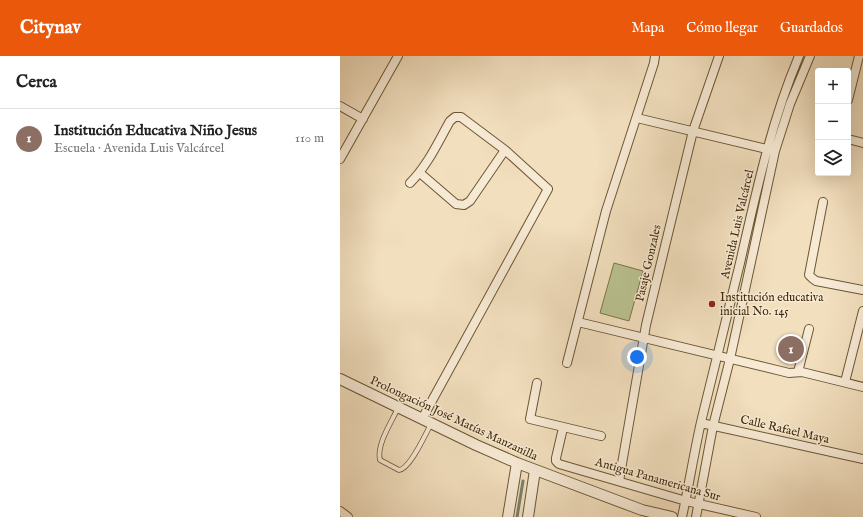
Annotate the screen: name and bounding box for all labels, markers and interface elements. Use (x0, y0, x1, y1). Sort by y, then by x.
text: Citynav (20, 16, 81, 40)
text: Mapa (631, 19, 664, 37)
text: Cómo llegar (686, 19, 758, 37)
text: Guardados (780, 19, 843, 37)
map controls (815, 68, 851, 176)
button: + (815, 68, 851, 104)
text: Cerca (16, 72, 57, 93)
button: − (815, 104, 851, 140)
text: Institución Educativa Niño Jesus (54, 121, 257, 140)
text: 1 (27, 130, 31, 147)
text: 110 m (295, 130, 324, 147)
text: Escuela · Avenida Luis Valcárcel (54, 140, 224, 157)
button: layers (815, 140, 851, 176)
street label: Avenida Luis Valcárcel (717, 167, 757, 281)
street label: Pasaje Gonzales (632, 223, 665, 303)
place label: Institución educativa inicial No. 145 (720, 290, 824, 319)
marker: Institución educativa inicial No. 145 (707, 299, 717, 309)
pin: 1 (778, 334, 804, 364)
your location (627, 347, 647, 367)
street label: Prolongación José Matías Manzanilla (367, 373, 541, 465)
street label: Calle Rafael Maya (739, 412, 832, 447)
street label: Antigua Panamericana Sur (593, 454, 723, 505)

